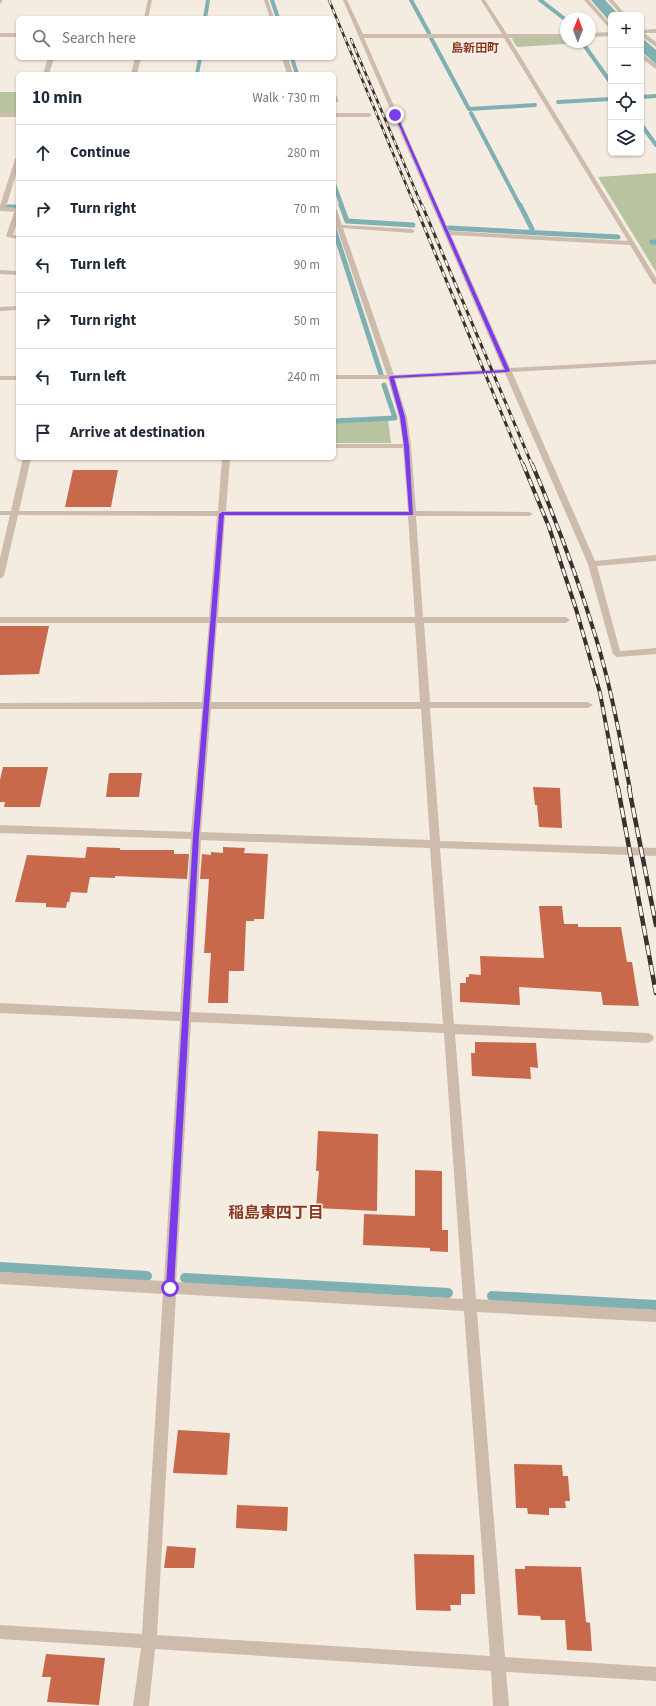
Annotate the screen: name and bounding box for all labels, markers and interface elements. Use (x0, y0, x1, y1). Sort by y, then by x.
north arrow (560, 12, 596, 48)
map controls (608, 12, 644, 156)
button: + (608, 12, 644, 48)
search box (16, 16, 336, 60)
icon: search (30, 27, 52, 49)
text: Search here (62, 28, 136, 49)
district label: 島新田町 (451, 40, 499, 57)
button: − (608, 48, 644, 84)
button: locate (608, 84, 644, 120)
text: 10 min (32, 86, 82, 110)
text: Walk · 730 m (252, 89, 320, 107)
route end (386, 106, 404, 124)
button: layers (608, 120, 644, 156)
icon: ahead (32, 142, 54, 164)
text: Continue (70, 142, 130, 163)
text: 280 m (287, 144, 320, 162)
icon: right (32, 198, 54, 220)
text: Turn right (70, 198, 136, 219)
text: 70 m (294, 200, 320, 218)
icon: left (32, 254, 54, 276)
text: Turn left (70, 254, 126, 275)
text: 90 m (294, 256, 320, 274)
icon: right (32, 310, 54, 332)
text: Turn right (70, 310, 136, 331)
text: 50 m (294, 312, 320, 330)
icon: left (32, 366, 54, 388)
text: Turn left (70, 366, 126, 387)
text: 240 m (287, 368, 320, 386)
icon: arrive (32, 422, 54, 444)
text: Arrive at destination (70, 422, 205, 443)
district label: 稲島東四丁目 (228, 1202, 324, 1224)
route start (161, 1279, 179, 1297)

